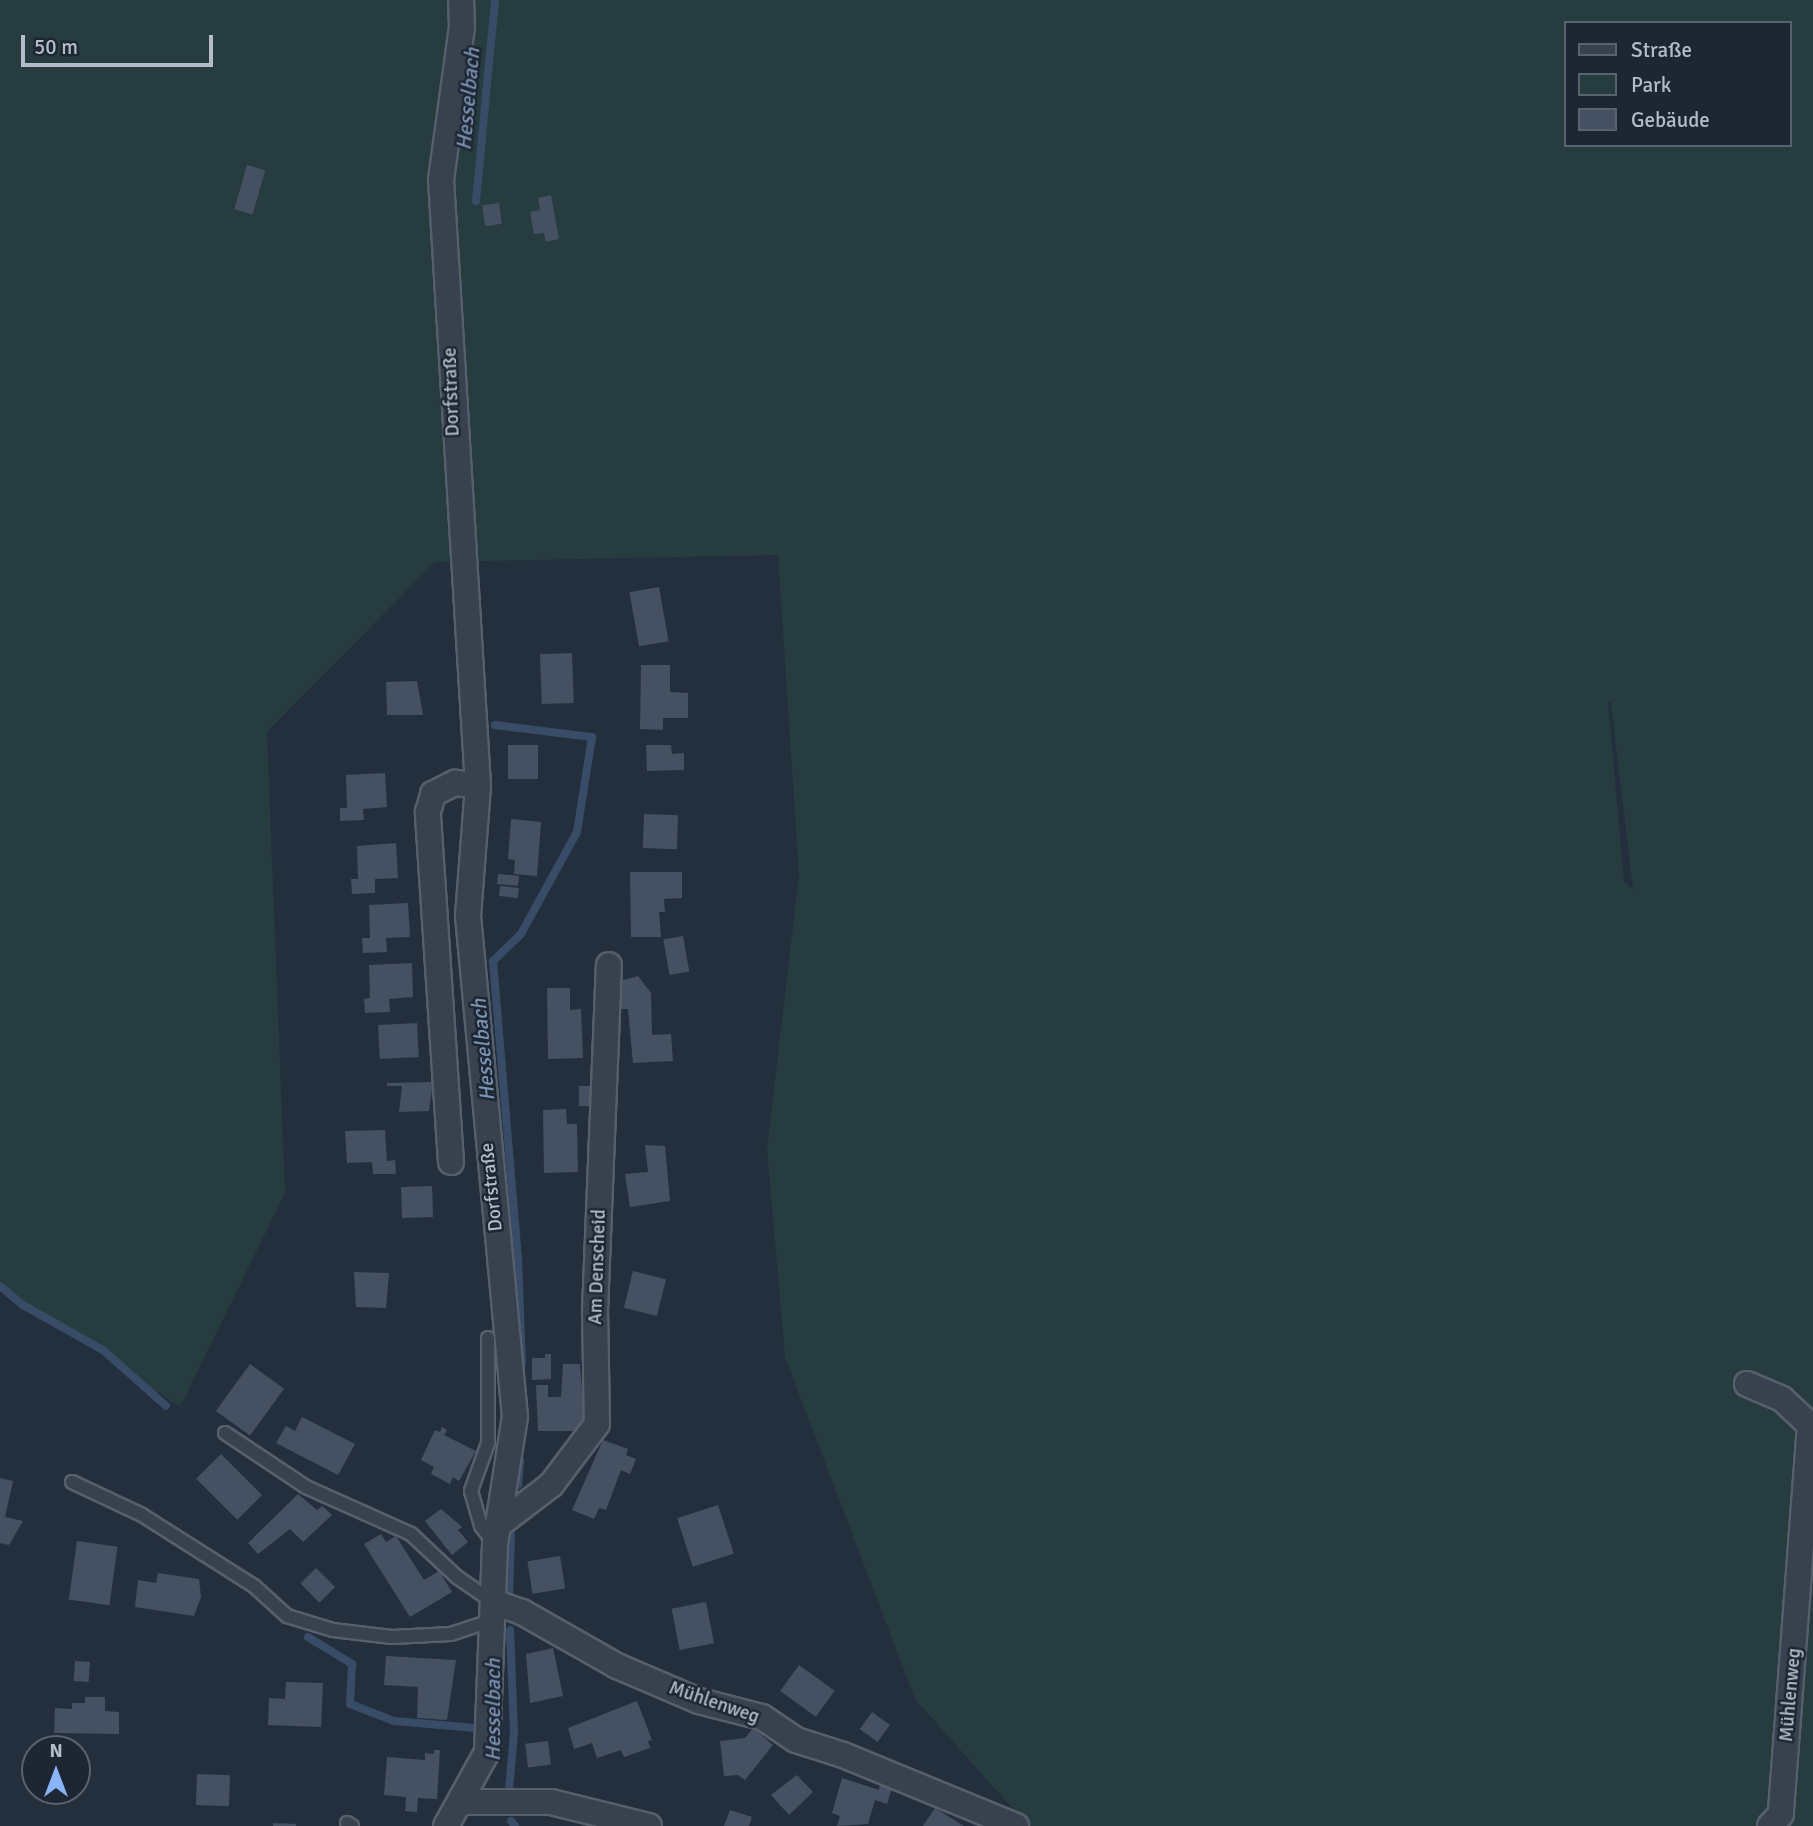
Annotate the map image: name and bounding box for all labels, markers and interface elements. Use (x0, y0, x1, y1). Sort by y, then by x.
scale bar (24, 21, 217, 65)
legend (1564, 21, 1792, 147)
text: 50 m (34, 34, 78, 60)
text: Straße (1631, 37, 1692, 63)
water label: Hesselbach (451, 47, 485, 151)
text: Park (1631, 72, 1671, 98)
text: Gebäude (1631, 107, 1710, 133)
street label: Dorfstraße (439, 347, 465, 437)
water label: Hesselbach (466, 998, 500, 1102)
street label: Dorfstraße (476, 1142, 508, 1232)
street label: Am Denscheid (585, 1209, 611, 1325)
street label: Mühlenweg (1776, 1647, 1806, 1743)
water label: Hesselbach (480, 1659, 506, 1761)
street label: Mühlenweg (666, 1677, 762, 1729)
north arrow (21, 1735, 91, 1805)
text: N (49, 1739, 63, 1763)

